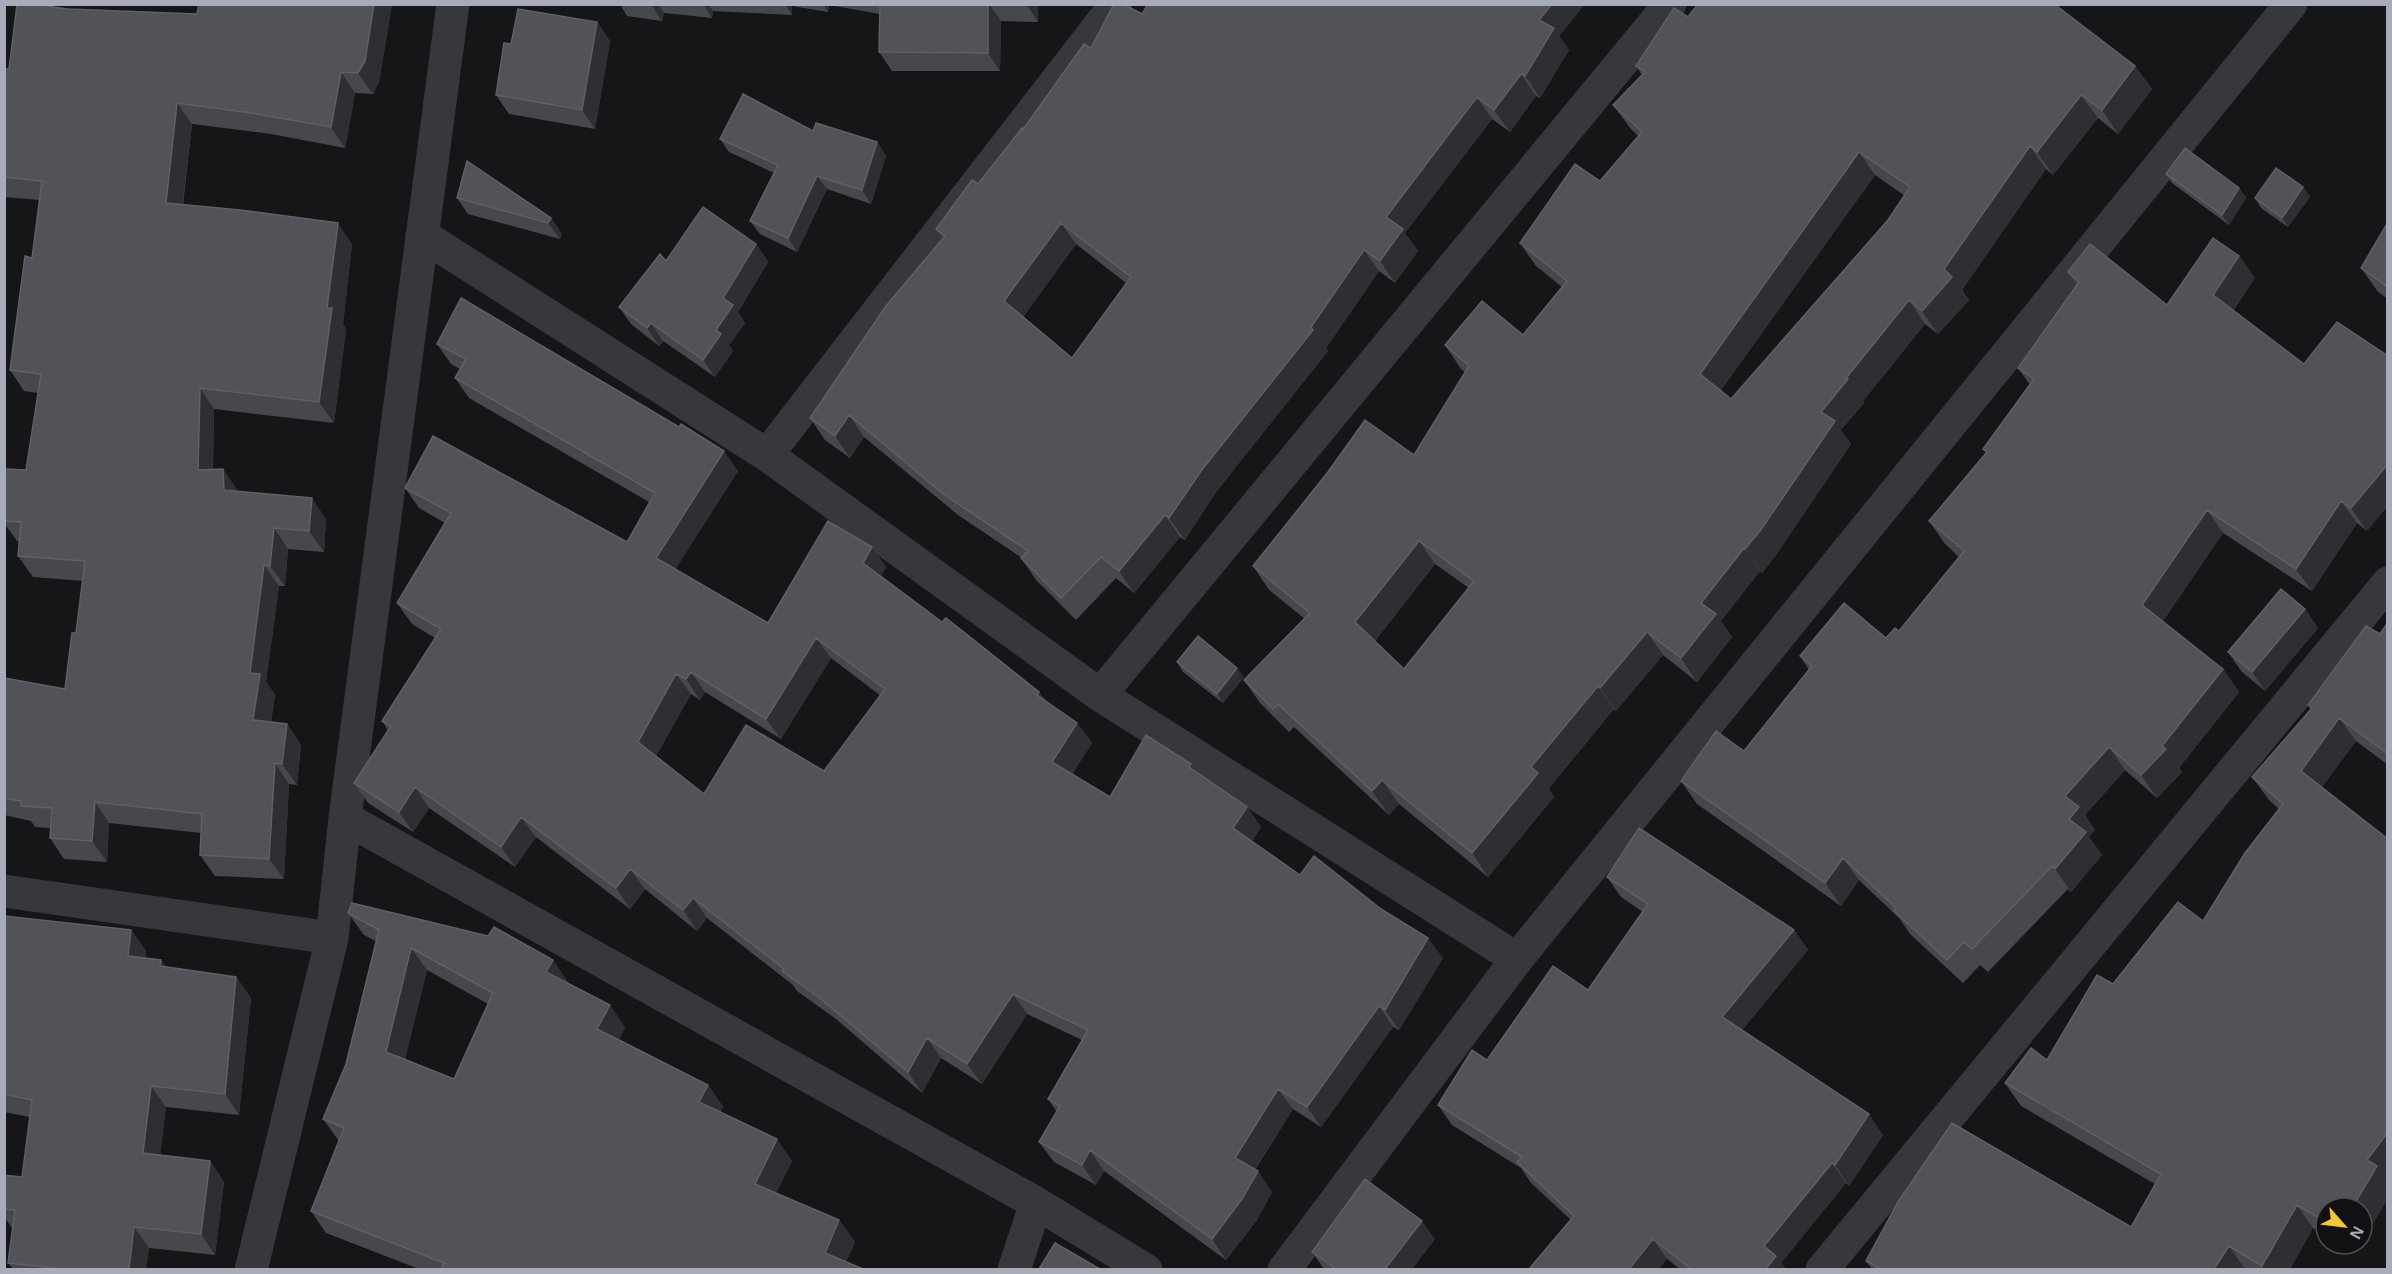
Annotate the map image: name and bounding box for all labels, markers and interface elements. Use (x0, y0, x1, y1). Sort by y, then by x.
north arrow (2314, 1196, 2374, 1256)
text: N (2347, 1224, 2367, 1242)

